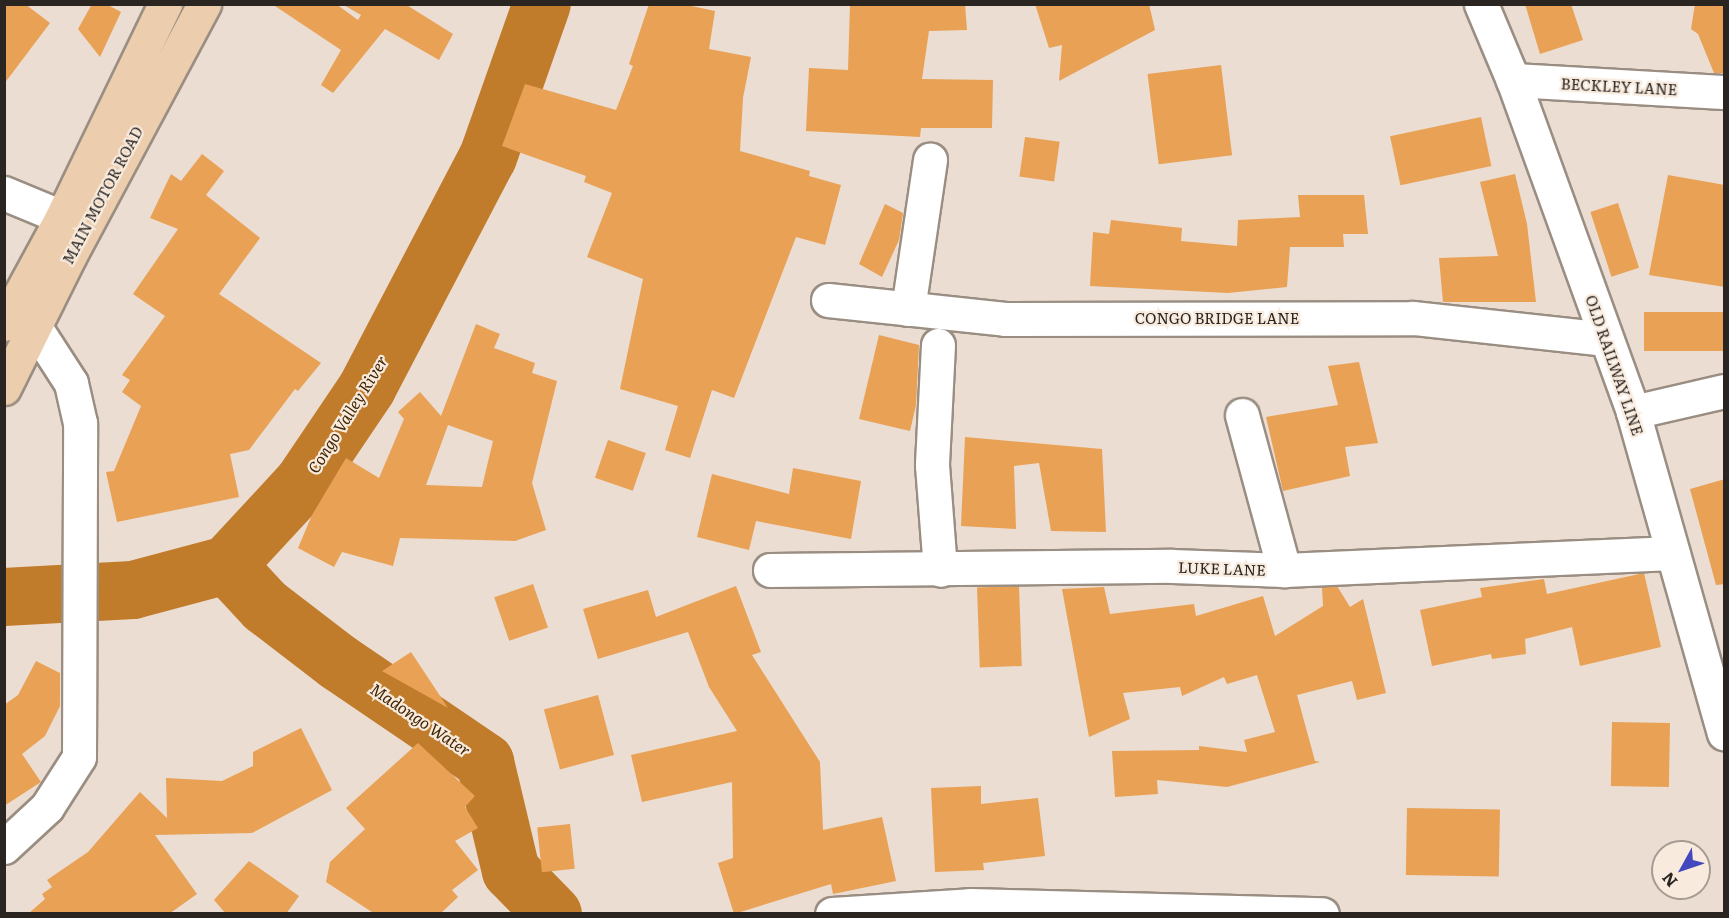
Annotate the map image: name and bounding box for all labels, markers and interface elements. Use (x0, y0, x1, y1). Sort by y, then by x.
street label: BECKLEY LANE (1560, 74, 1678, 98)
street label: MAIN MOTOR ROAD (58, 123, 146, 267)
street label: OLD RAILWAY LINE (1583, 292, 1647, 438)
street label: CONGO BRIDGE LANE (1135, 309, 1299, 327)
water label: Congo Valley River (303, 352, 391, 476)
street label: LUKE LANE (1178, 557, 1266, 579)
water label: Madongo Water (368, 679, 474, 759)
north arrow (1651, 840, 1711, 900)
text: N (1655, 867, 1682, 893)

